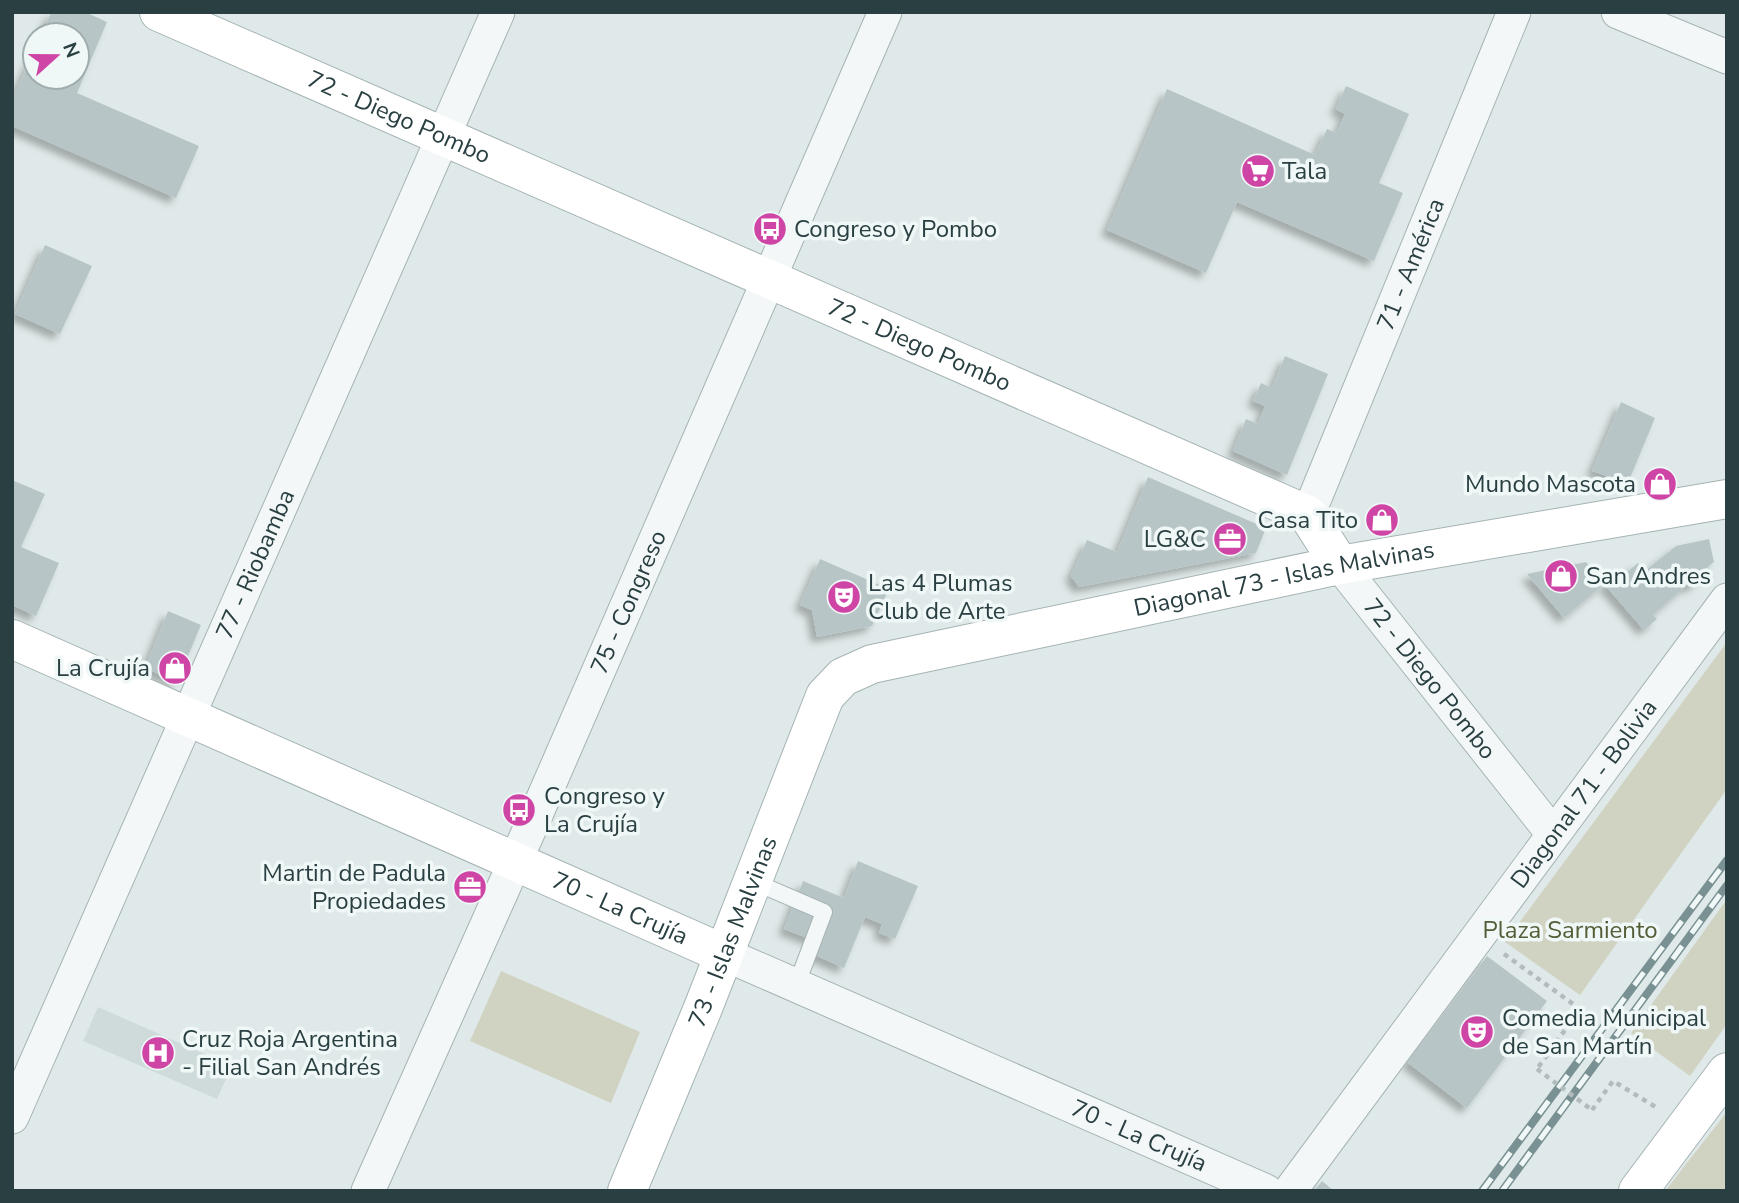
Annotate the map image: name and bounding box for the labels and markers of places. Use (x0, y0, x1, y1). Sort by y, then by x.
supermarket icon: Tala (1239, 152, 1277, 190)
place label: Tala (1282, 155, 1327, 187)
bus stop icon: Congreso y Pombo (751, 210, 789, 248)
place label: Congreso y Pombo (794, 213, 997, 245)
shop icon: Mundo Mascota (1641, 465, 1679, 503)
place label: Mundo Mascota (1465, 468, 1636, 500)
shop icon: Casa Tito (1363, 501, 1401, 539)
place label: Casa Tito (1257, 504, 1358, 536)
office icon: LG&C (1211, 520, 1249, 558)
place label: LG&C (1144, 523, 1206, 555)
shop icon: San Andres (1542, 557, 1580, 595)
place label: San Andres (1586, 560, 1711, 592)
place label: Las 4 Plumas Club de Arte (868, 567, 1013, 627)
theatre icon: Las 4 Plumas Club de Arte (825, 578, 863, 616)
shop icon: La Crujía (156, 649, 194, 687)
place label: La Crujía (56, 652, 150, 684)
place label: Congreso y La Crujía (544, 780, 666, 840)
bus stop icon: Congreso y La Crujía (500, 791, 538, 829)
place label: Martin de Padula Propiedades (262, 857, 446, 917)
office icon: Martin de Padula Propiedades (451, 868, 489, 906)
place label: Comedia Municipal de San Martín (1502, 1002, 1706, 1062)
theatre icon: Comedia Municipal de San Martín (1458, 1013, 1496, 1051)
place label: Cruz Roja Argentina - Filial San Andrés (182, 1023, 398, 1083)
hospital icon: Cruz Roja Argentina - Filial San Andrés (139, 1034, 177, 1072)

